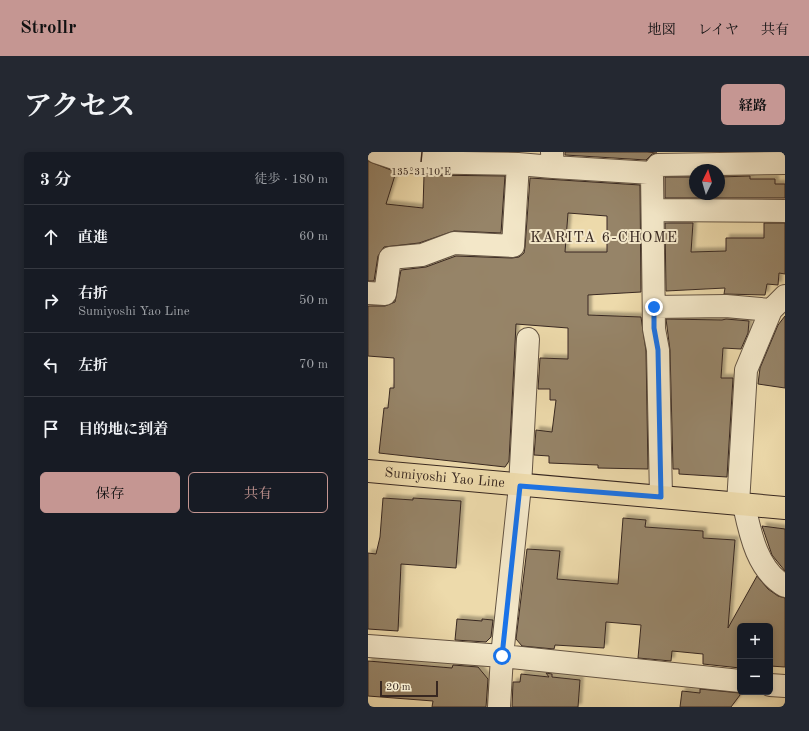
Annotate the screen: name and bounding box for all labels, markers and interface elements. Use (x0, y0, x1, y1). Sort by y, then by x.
text: Strollr (20, 19, 76, 38)
text: 地図 (648, 23, 676, 37)
text: レイヤ (698, 23, 739, 37)
text: 共有 (761, 23, 789, 37)
button: 経路 (721, 84, 785, 125)
text: アクセス (24, 94, 135, 122)
north arrow (689, 164, 725, 200)
text: 135°31'10"E (391, 167, 451, 177)
text: 3 分 (40, 172, 72, 189)
text: 徒歩 · 180 m (254, 173, 328, 186)
icon: ahead (40, 226, 62, 248)
text: 60 m (299, 230, 328, 243)
text: 直進 (78, 231, 108, 246)
district label: KARITA 6-CHOME (530, 231, 678, 246)
text: 右折 (78, 287, 108, 302)
icon: right (40, 290, 62, 312)
text: 50 m (299, 294, 328, 307)
route end (645, 298, 663, 316)
text: Sumiyoshi Yao Line (78, 305, 190, 318)
icon: left (40, 354, 62, 376)
text: 70 m (299, 358, 328, 371)
text: 左折 (78, 359, 108, 374)
icon: arrive (40, 418, 62, 440)
text: 目的地に到着 (78, 423, 168, 438)
street label: Sumiyoshi Yao Line (384, 466, 505, 490)
button: 保存 (40, 472, 180, 513)
button: 共有 (188, 472, 328, 513)
map controls (737, 623, 773, 695)
button: + (737, 623, 773, 659)
route start (493, 647, 511, 665)
button: − (737, 659, 773, 695)
scale bar (380, 679, 438, 698)
text: 20 m (386, 682, 411, 693)

